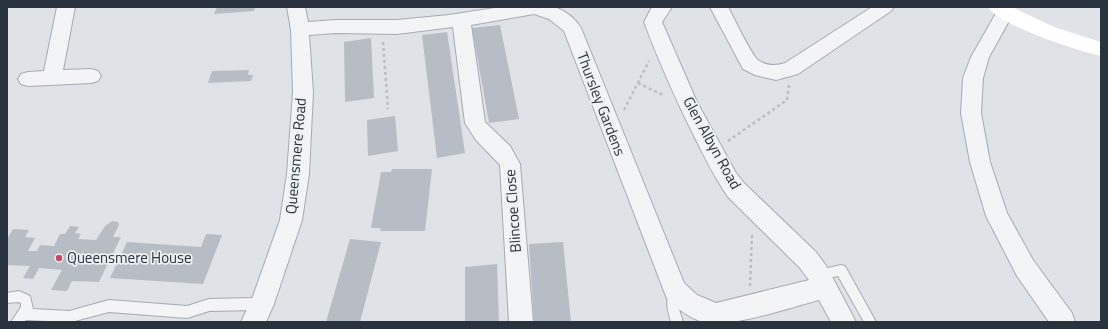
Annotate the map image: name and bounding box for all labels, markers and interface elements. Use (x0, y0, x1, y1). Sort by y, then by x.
street label: Thursley Gardens (571, 48, 632, 159)
street label: Glen Albyn Road (677, 92, 747, 193)
street label: Queensmere Road (279, 97, 312, 215)
street label: Blincoe Close (498, 169, 527, 253)
place label: Queensmere House (67, 246, 192, 269)
marker: Queensmere House (54, 253, 64, 263)

